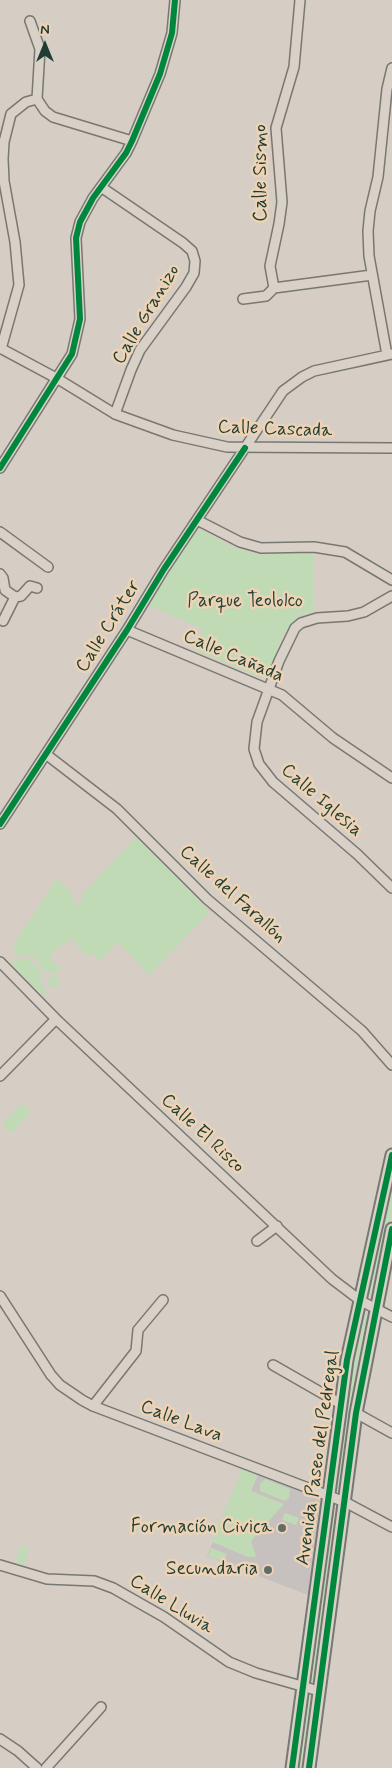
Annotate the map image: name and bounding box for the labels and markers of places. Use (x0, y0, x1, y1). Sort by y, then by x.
place label: Formación Civica (131, 1517, 272, 1539)
marker: Formación Civica (276, 1522, 288, 1534)
place label: Secundaria (166, 1559, 258, 1581)
marker: Secundaria (262, 1564, 274, 1576)

